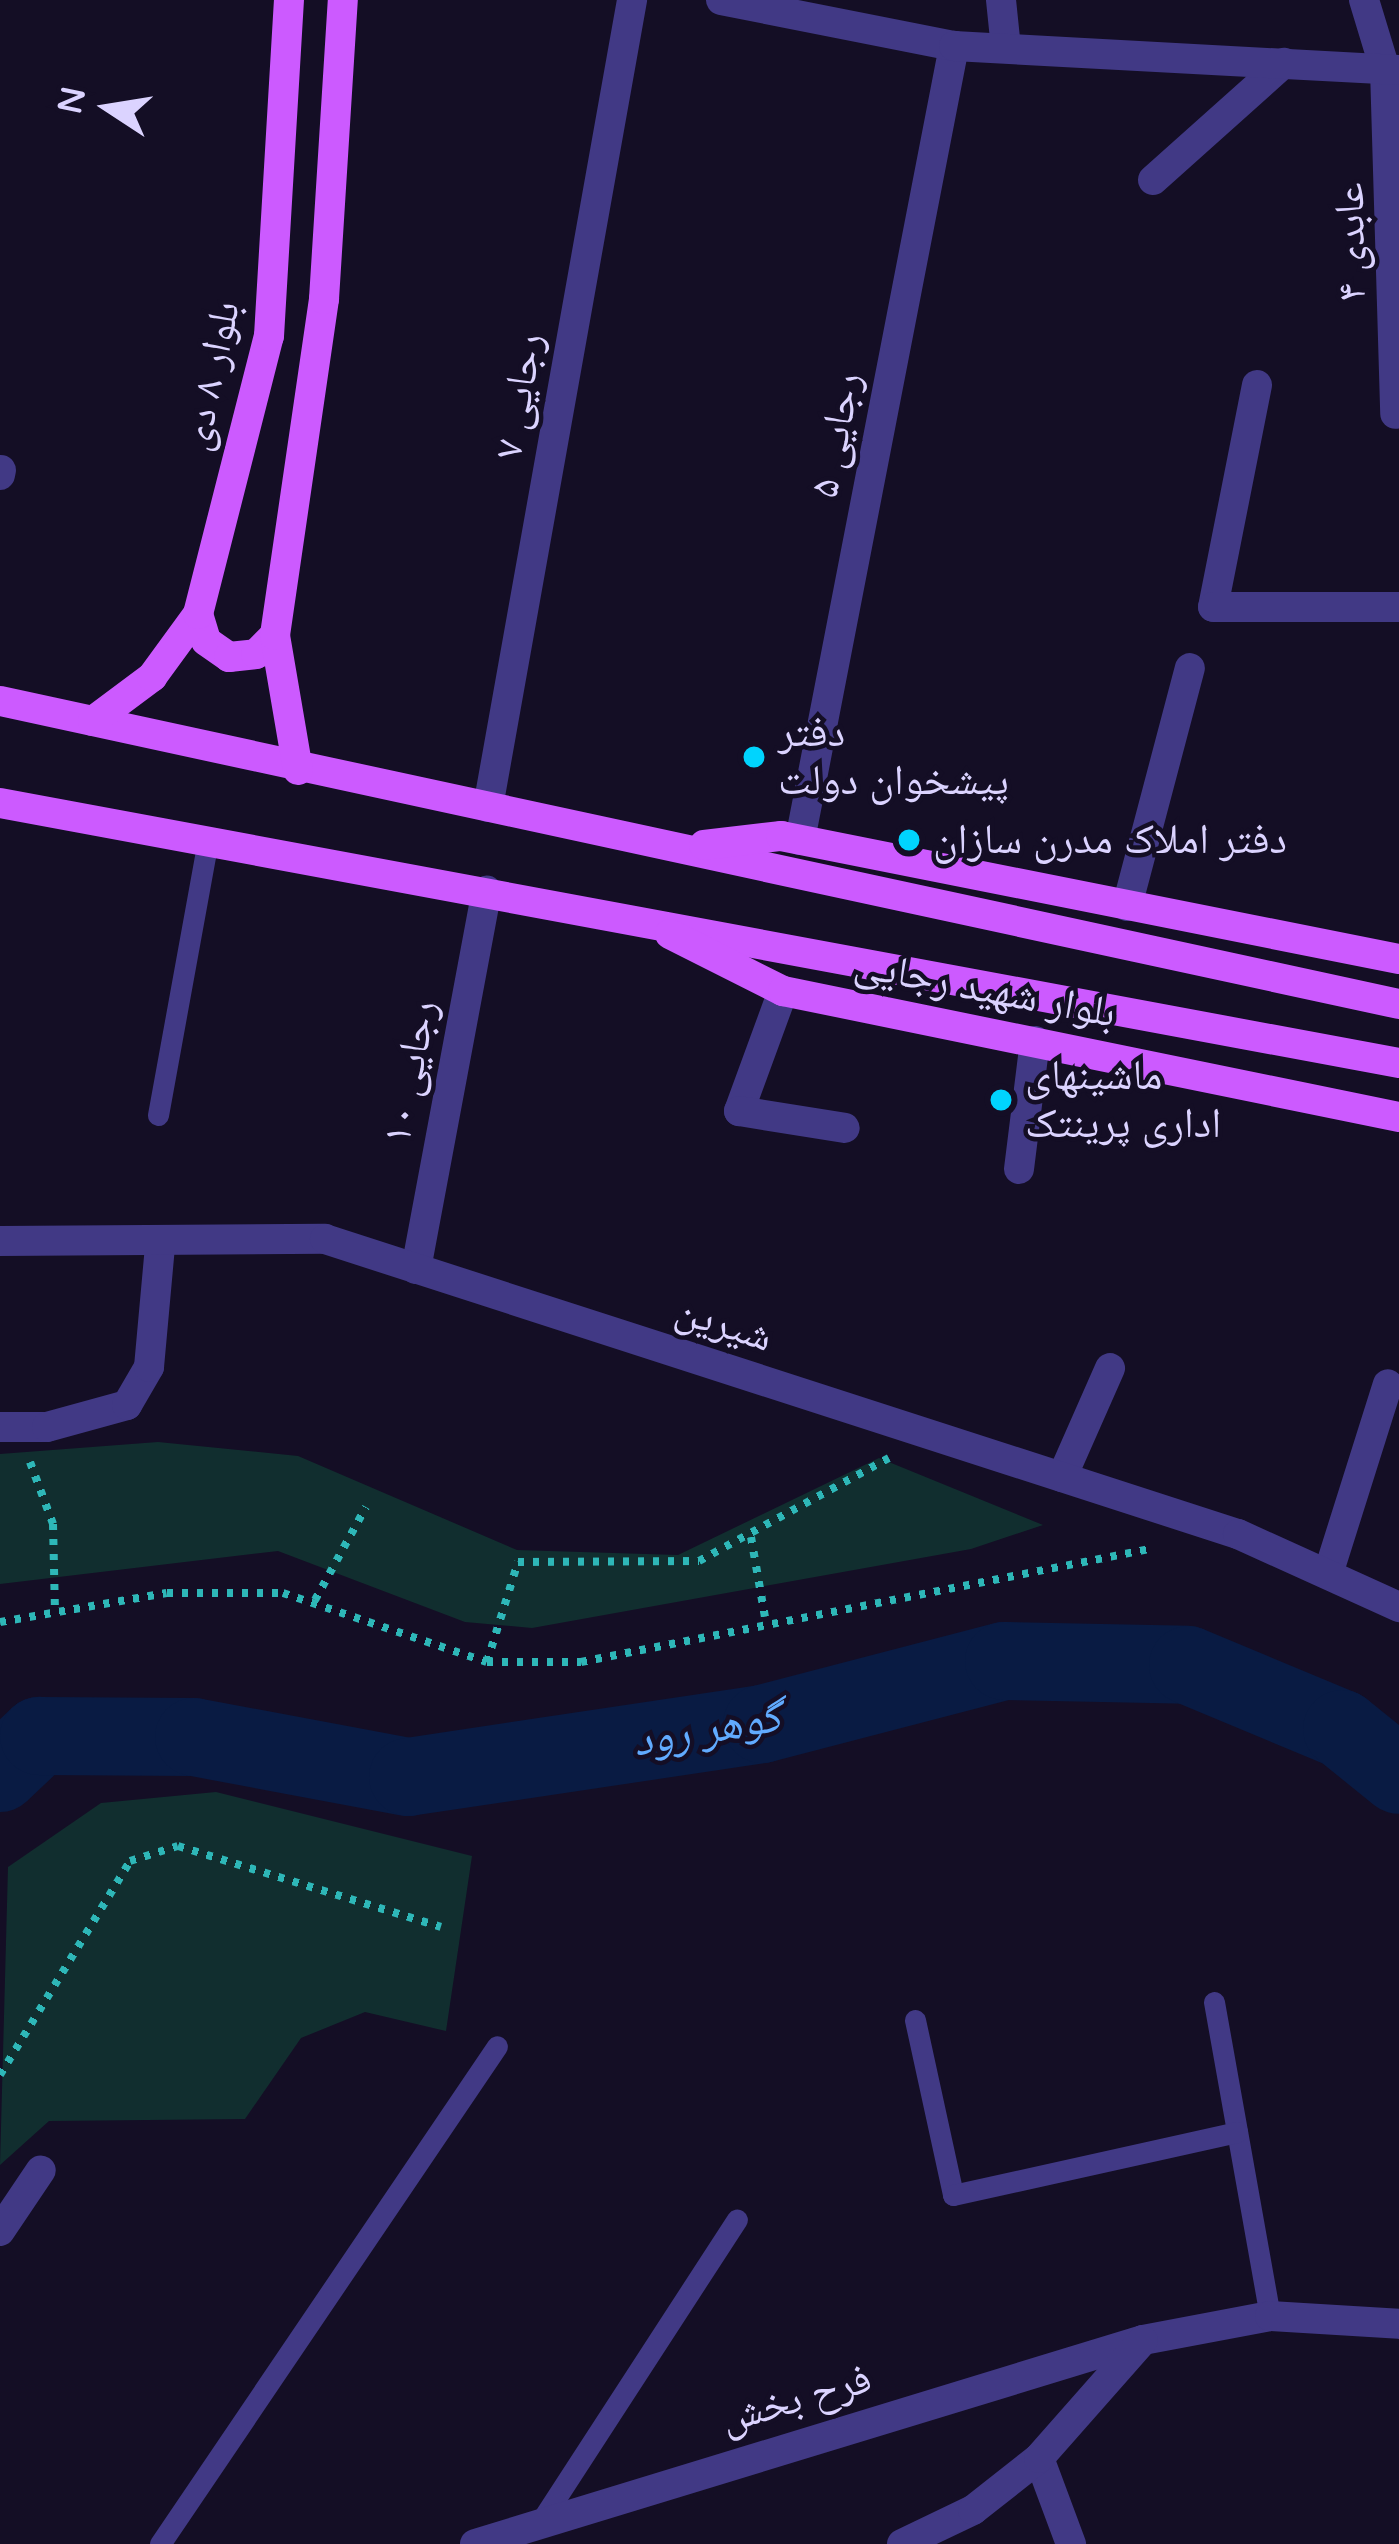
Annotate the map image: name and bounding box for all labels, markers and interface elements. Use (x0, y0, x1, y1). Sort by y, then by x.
north arrow (48, 48, 168, 168)
text: N (50, 83, 94, 117)
street label: عابدی ۴ (1325, 182, 1377, 302)
street label: بلوار ۸ دی (171, 297, 251, 455)
street label: رجایی ۷ (483, 329, 555, 463)
street label: رجایی ۵ (799, 368, 873, 502)
place label: دفتر پیشخوان دولت (778, 708, 1009, 807)
marker: دفتر پیشخوان دولت (741, 744, 767, 770)
place label: دفتر املاک مدرن سازان (933, 815, 1287, 865)
marker: دفتر املاک مدرن سازان (896, 827, 922, 853)
street label: بلوار شهید رجایی (850, 939, 1120, 1039)
street label: رجایی ۱۰ (371, 996, 449, 1148)
place label: ماشینهای اداری پرینتک (1025, 1051, 1221, 1150)
marker: ماشینهای اداری پرینتک (988, 1087, 1014, 1113)
street label: شیرین (669, 1285, 779, 1363)
water label: گوهر رود (629, 1690, 785, 1770)
street label: فرح بخش (715, 2353, 877, 2445)

